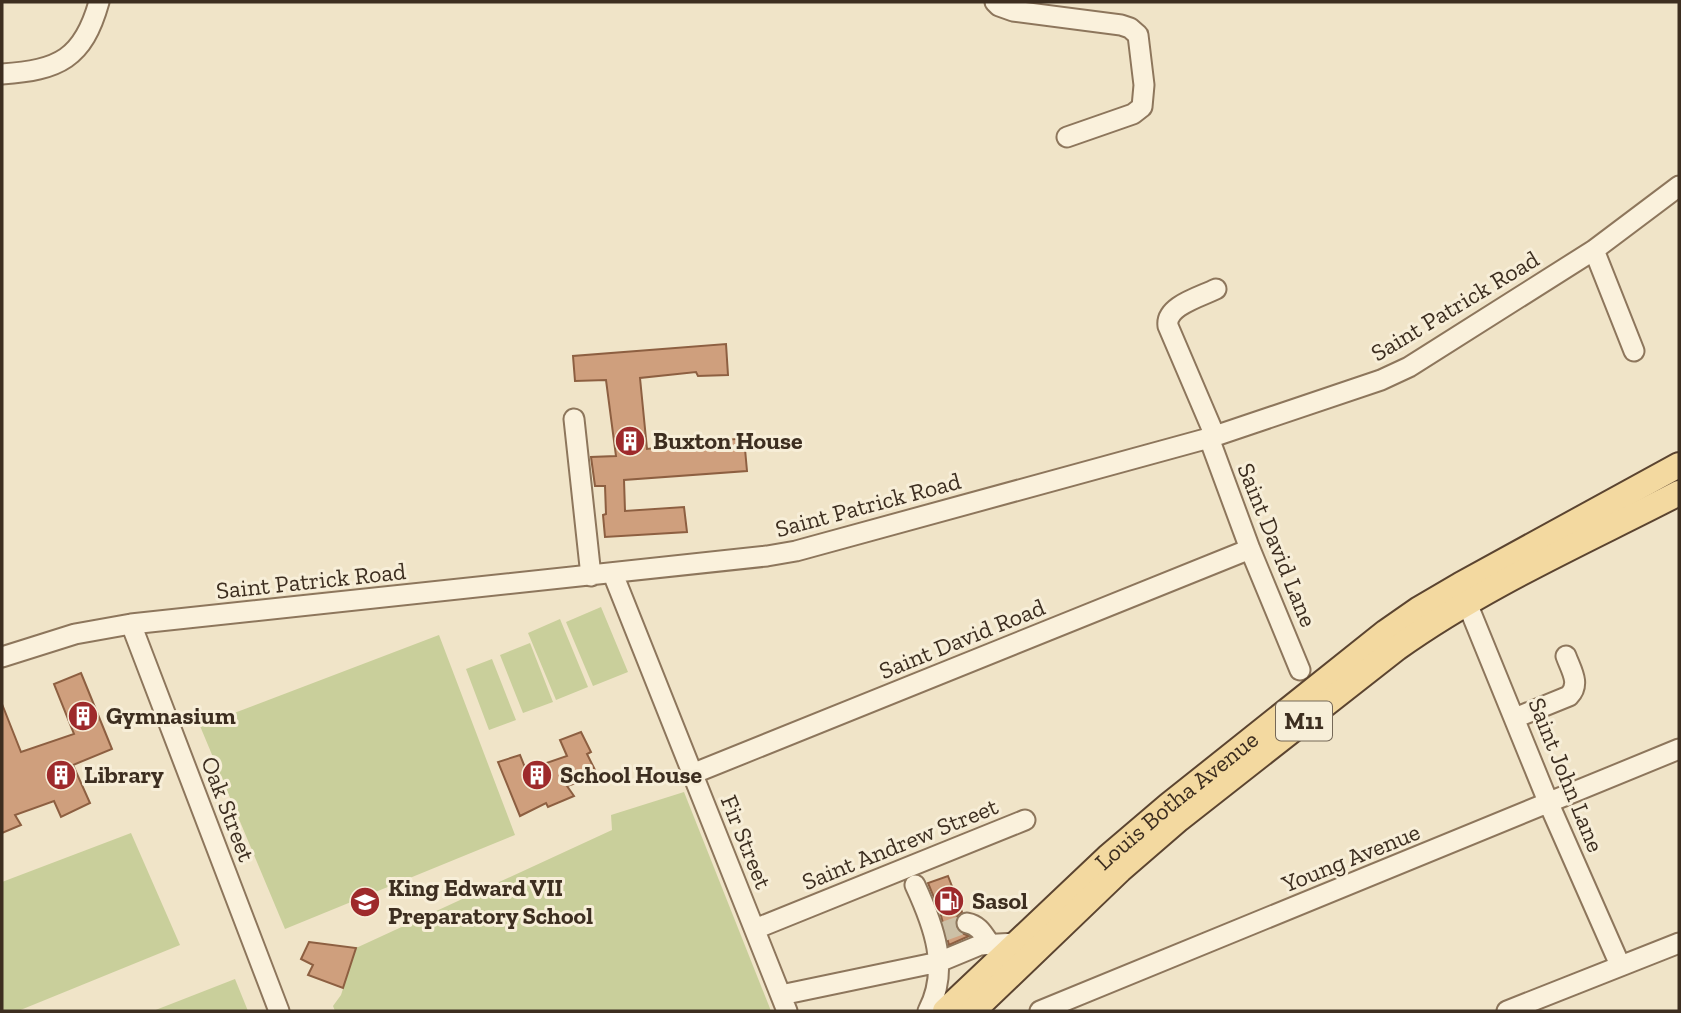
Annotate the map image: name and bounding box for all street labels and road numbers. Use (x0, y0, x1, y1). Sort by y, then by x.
street label: Saint Patrick Road (1366, 244, 1544, 367)
street label: Saint David Lane (1231, 459, 1324, 631)
street label: Saint Patrick Road (772, 466, 964, 543)
street label: Saint Patrick Road (215, 556, 407, 605)
street label: Saint David Road (875, 592, 1049, 685)
street label: Saint John Lane (1522, 693, 1611, 856)
road number: M11 (1276, 702, 1332, 740)
street label: Louis Botha Avenue (1088, 725, 1264, 876)
street label: Oak Street (195, 752, 262, 866)
street label: Fir Street (715, 791, 778, 893)
street label: Saint Andrew Street (798, 791, 1002, 896)
street label: Young Avenue (1277, 817, 1424, 899)

